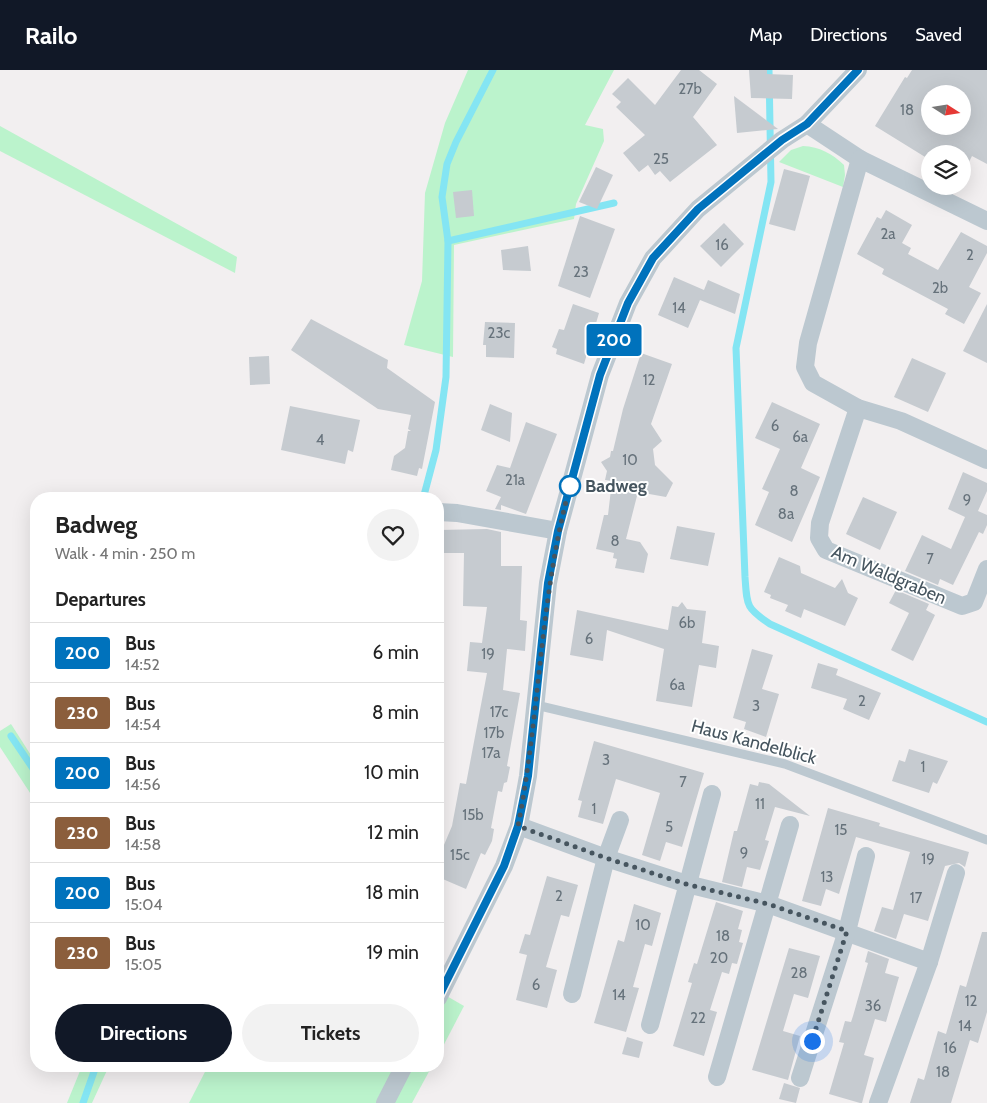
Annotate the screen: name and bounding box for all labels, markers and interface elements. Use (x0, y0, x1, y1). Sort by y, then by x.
text: Railo (25, 21, 78, 50)
text: Map (749, 24, 782, 46)
text: Directions (810, 24, 887, 46)
text: Saved (915, 24, 962, 46)
house number: 27b (678, 80, 702, 98)
north arrow (921, 85, 971, 135)
map controls (921, 85, 971, 195)
house number: 18 (900, 101, 914, 119)
button: layers (921, 145, 971, 195)
house number: 25 (653, 150, 669, 168)
house number: 2a (880, 225, 896, 243)
house number: 16 (715, 236, 729, 254)
house number: 2 (966, 246, 974, 264)
house number: 23 (573, 263, 589, 281)
house number: 2b (932, 279, 948, 297)
house number: 14 (672, 299, 686, 317)
house number: 23c (488, 324, 511, 342)
line badge: 200 (585, 324, 643, 356)
text: 200 (597, 329, 631, 351)
house number: 12 (643, 371, 656, 389)
house number: 6 (771, 417, 779, 435)
house number: 6a (792, 428, 809, 446)
house number: 4 (316, 431, 325, 449)
house number: 10 (622, 451, 638, 469)
house number: 21a (505, 471, 526, 489)
marker: Badweg (559, 475, 581, 497)
place label: Badweg (585, 475, 647, 497)
house number: 8 (789, 482, 799, 500)
house number: 9 (963, 491, 971, 509)
house number: 8a (778, 505, 795, 523)
button: heart (367, 509, 419, 561)
text: Badweg (55, 510, 137, 539)
house number: 8 (610, 532, 620, 550)
street label: Am Waldgraben (828, 541, 950, 609)
text: Walk · 4 min · 250 m (55, 544, 195, 563)
house number: 7 (926, 550, 934, 568)
text: Departures (55, 588, 146, 611)
house number: 6b (679, 614, 695, 632)
house number: 6 (585, 630, 593, 648)
text: Bus (125, 632, 155, 655)
text: 6 min (373, 641, 419, 664)
text: 200 (65, 642, 100, 664)
house number: 19 (481, 645, 495, 663)
text: 14:52 (125, 655, 160, 674)
house number: 6a (669, 676, 686, 694)
text: Bus (125, 692, 155, 715)
house number: 2 (858, 692, 866, 710)
house number: 3 (752, 697, 760, 715)
text: 8 min (372, 701, 419, 724)
text: 230 (67, 702, 98, 724)
house number: 17c (490, 703, 509, 721)
text: 14:54 (125, 715, 161, 734)
street label: Haus Kandelblick (689, 715, 820, 770)
house number: 17b (484, 724, 504, 742)
house number: 17a (481, 744, 501, 762)
house number: 3 (602, 751, 610, 769)
text: Bus (125, 752, 155, 775)
house number: 1 (921, 758, 925, 776)
text: 10 min (364, 761, 419, 784)
text: 200 (65, 762, 100, 784)
house number: 7 (679, 773, 687, 791)
text: 14:56 (125, 775, 161, 794)
house number: 11 (755, 795, 765, 813)
house number: 1 (592, 800, 596, 818)
house number: 15b (462, 806, 484, 824)
text: Bus (125, 812, 155, 835)
house number: 5 (665, 818, 673, 836)
text: 12 min (367, 821, 419, 844)
house number: 15 (834, 821, 848, 839)
text: 230 (67, 822, 98, 844)
text: 14:58 (125, 835, 161, 854)
house number: 9 (740, 844, 748, 862)
house number: 15c (450, 846, 470, 864)
house number: 19 (921, 850, 935, 868)
house number: 13 (820, 868, 834, 886)
text: Bus (125, 872, 155, 895)
text: 18 min (366, 881, 419, 904)
text: 200 (65, 882, 100, 904)
house number: 2 (555, 887, 563, 905)
house number: 17 (910, 889, 923, 907)
text: 15:04 (125, 895, 163, 914)
house number: 10 (635, 916, 651, 934)
house number: 18 (716, 927, 730, 945)
text: Bus (125, 932, 155, 955)
text: 19 min (366, 941, 419, 964)
text: 230 (67, 942, 98, 964)
house number: 20 (710, 949, 728, 967)
text: 15:05 (125, 955, 162, 974)
house number: 28 (791, 964, 807, 982)
house number: 6 (532, 976, 540, 994)
house number: 14 (612, 986, 626, 1004)
house number: 12 (965, 992, 978, 1010)
house number: 36 (865, 997, 881, 1015)
button: Directions (55, 1004, 232, 1062)
button: Tickets (242, 1004, 419, 1062)
house number: 22 (690, 1009, 706, 1027)
house number: 14 (958, 1017, 972, 1035)
your location (800, 1029, 825, 1054)
house number: 16 (943, 1039, 957, 1057)
house number: 18 (936, 1063, 950, 1081)

